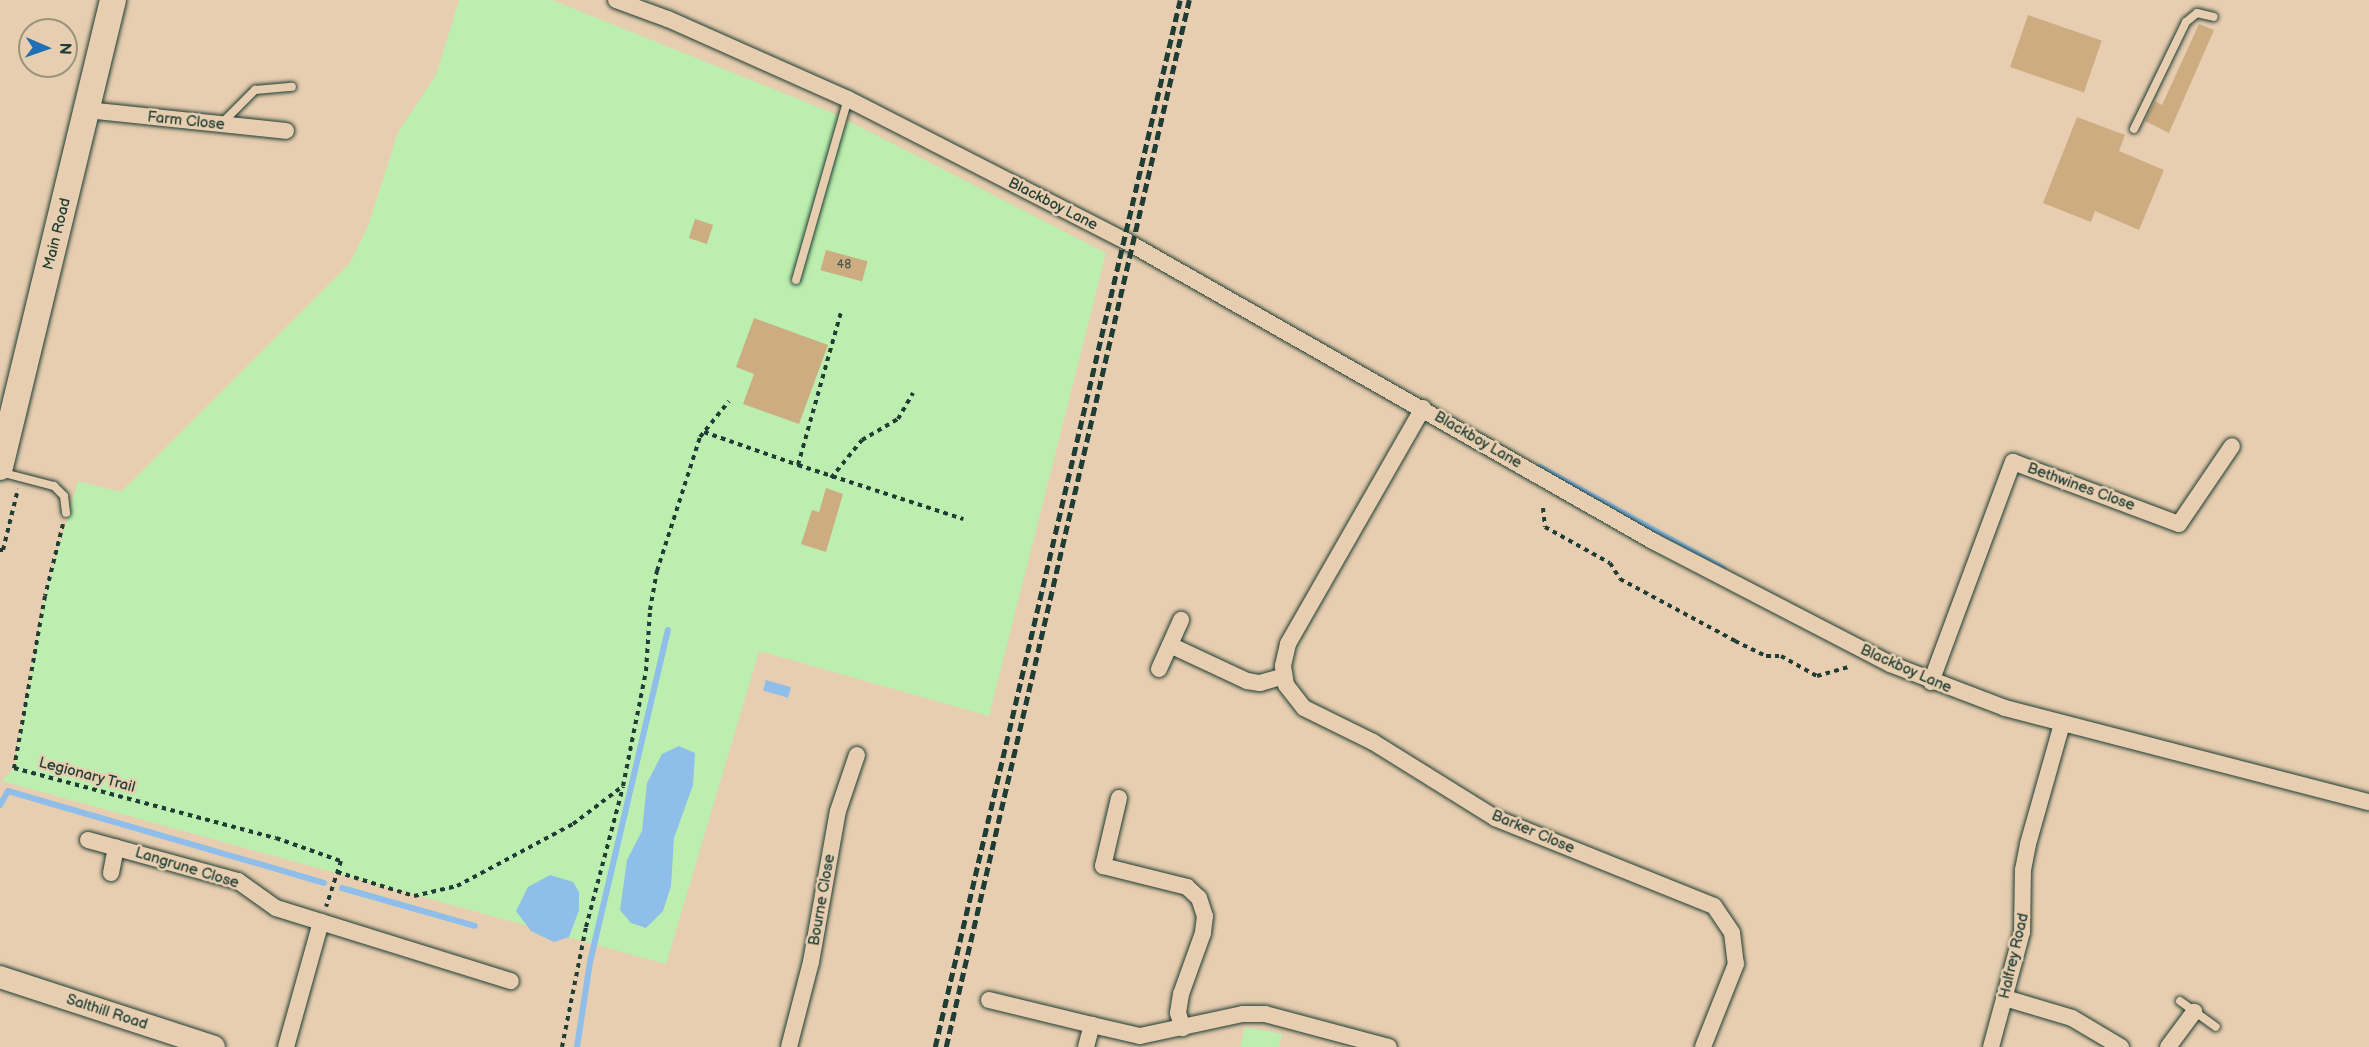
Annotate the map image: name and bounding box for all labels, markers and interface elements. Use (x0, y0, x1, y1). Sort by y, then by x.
north arrow (18, 18, 78, 78)
text: N (55, 42, 74, 55)
street label: Farm Close (146, 108, 226, 134)
street label: Blackboy Lane (1005, 174, 1101, 234)
street label: Main Road (39, 196, 75, 272)
house number: 48 (837, 258, 851, 272)
street label: Blackboy Lane (1431, 407, 1525, 473)
street label: Bethwines Close (2025, 459, 2137, 515)
street label: Blackboy Lane (1857, 641, 1955, 697)
street label: Legionary Trail (36, 753, 138, 797)
street label: Barker Close (1489, 806, 1577, 858)
street label: Langrune Close (133, 844, 241, 892)
street label: Bourne Close (805, 853, 839, 947)
street label: Halfrey Road (1995, 911, 2033, 1001)
street label: Salthill Road (64, 990, 150, 1034)

